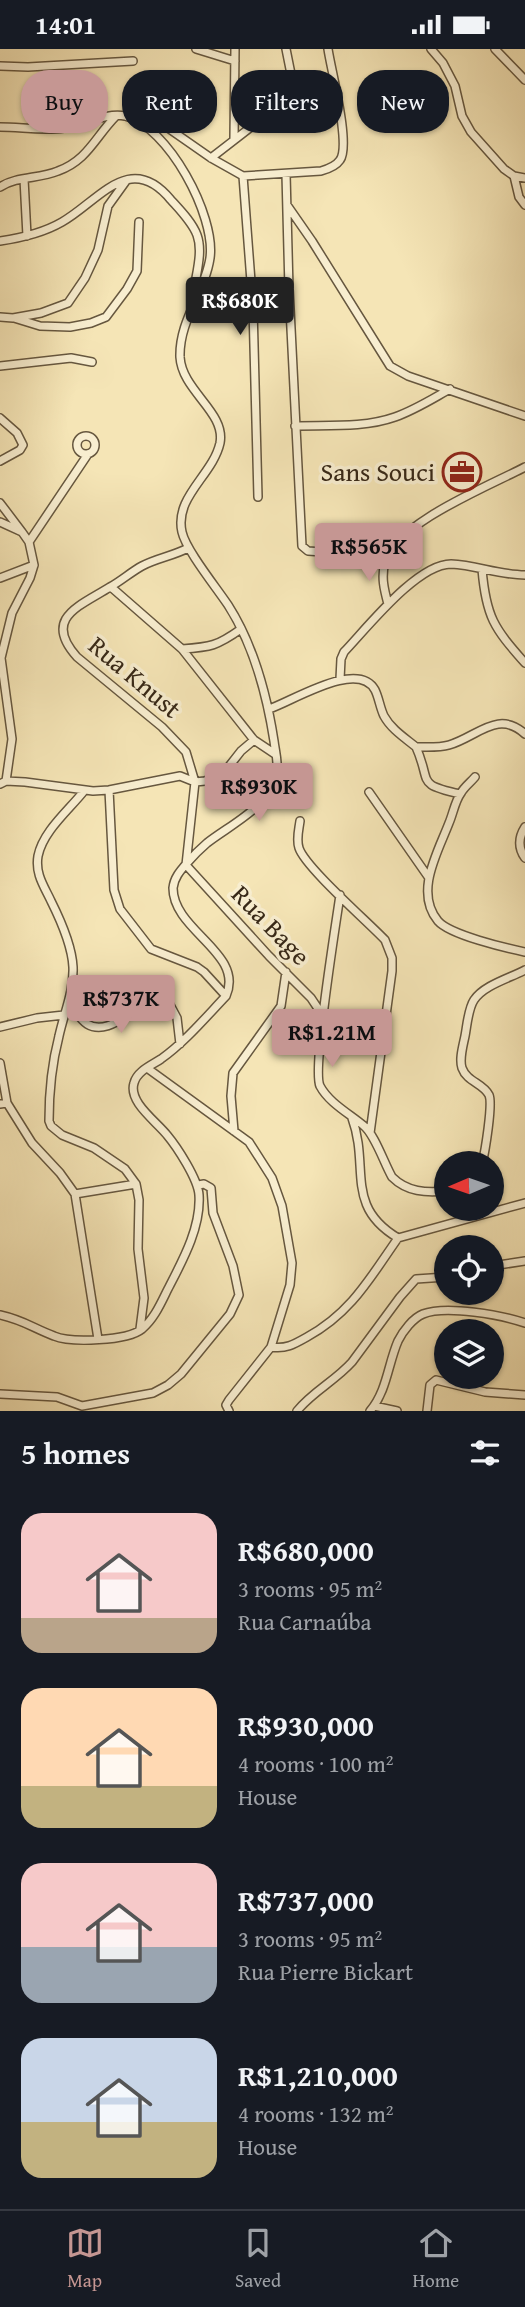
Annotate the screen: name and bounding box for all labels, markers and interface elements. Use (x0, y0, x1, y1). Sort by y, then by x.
text: 14:01 (35, 5, 96, 44)
chip: Buy (21, 70, 108, 133)
chip: Rent (122, 70, 217, 133)
chip: Filters (231, 70, 343, 133)
chip: New (357, 70, 449, 133)
pin: R$680K (183, 278, 297, 337)
text: R$680K (202, 283, 278, 316)
office icon: Sans Souci (441, 451, 483, 493)
place label: Sans Souci (321, 452, 435, 491)
pin: R$565K (312, 524, 426, 583)
text: R$565K (331, 529, 407, 562)
street label: Rua Knust (80, 626, 190, 727)
pin: R$930K (202, 763, 316, 823)
text: R$930K (221, 769, 297, 802)
street label: Rua Bage (223, 875, 320, 974)
pin: R$737K (64, 975, 178, 1035)
text: R$737K (83, 981, 159, 1014)
pin: R$1.21M (267, 1009, 397, 1069)
text: R$1.21M (288, 1015, 376, 1048)
north arrow (434, 1151, 504, 1221)
map controls (434, 1151, 504, 1389)
button: locate (434, 1235, 504, 1305)
button: layers (434, 1319, 504, 1389)
text: 5 homes (21, 1431, 130, 1475)
icon: filters (466, 1434, 504, 1472)
text: R$680,000 (238, 1528, 374, 1572)
icon: home (77, 1541, 161, 1625)
text: 3 rooms · 95 m² (238, 1572, 382, 1605)
text: Rua Carnaúba (238, 1605, 371, 1638)
text: R$930,000 (238, 1703, 374, 1747)
icon: home (77, 1716, 161, 1800)
text: 4 rooms · 100 m² (238, 1747, 393, 1780)
text: House (238, 1780, 297, 1813)
text: R$737,000 (238, 1878, 374, 1922)
icon: home (77, 1891, 161, 1975)
text: 3 rooms · 95 m² (238, 1922, 382, 1955)
text: Rua Pierre Bickart (238, 1955, 413, 1988)
text: R$1,210,000 (238, 2053, 398, 2097)
icon: home (77, 2066, 161, 2150)
text: 4 rooms · 132 m² (238, 2097, 393, 2130)
text: House (238, 2130, 297, 2163)
tab: Map (66, 2224, 104, 2294)
tab: Saved (235, 2224, 281, 2294)
tab: Home (413, 2224, 459, 2294)

